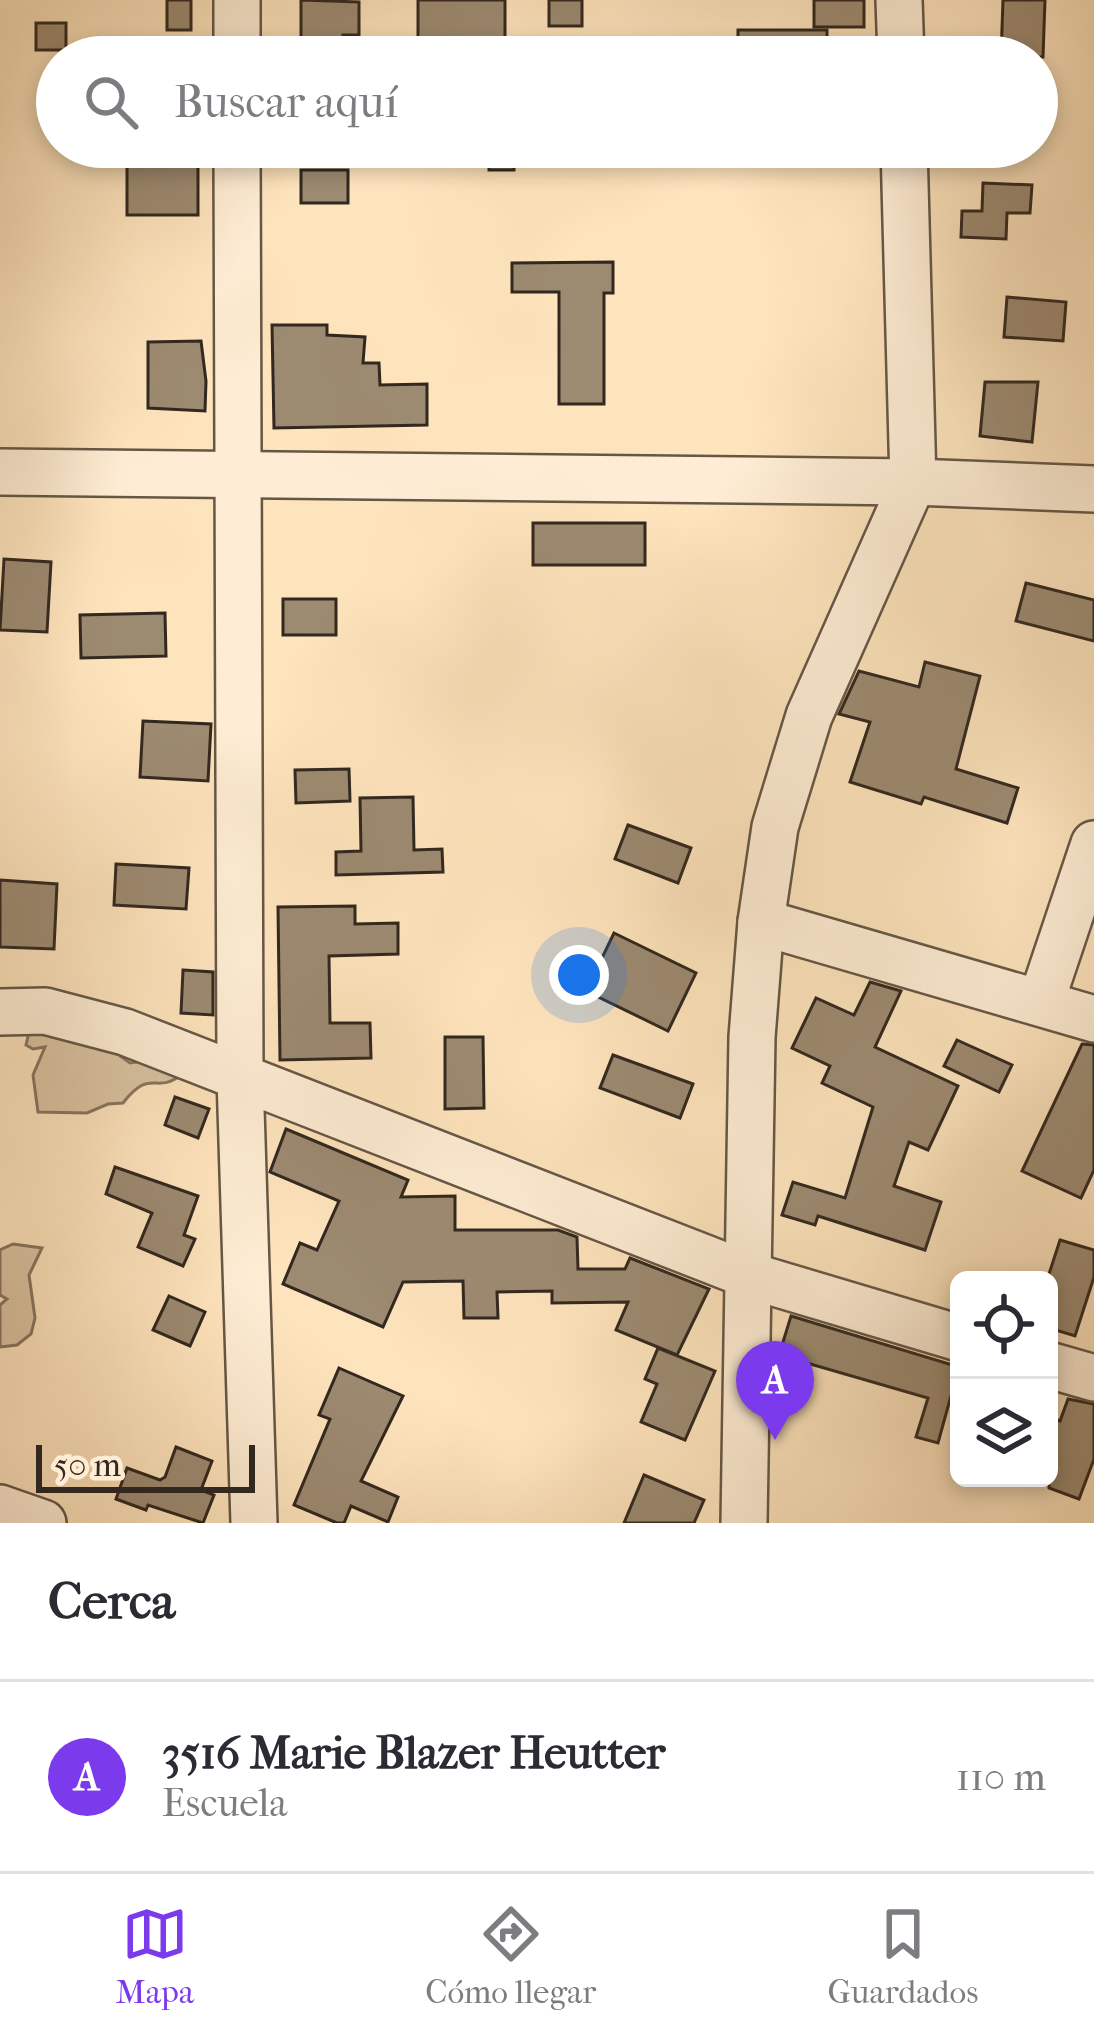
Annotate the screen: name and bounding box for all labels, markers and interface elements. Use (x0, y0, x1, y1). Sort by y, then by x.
search box (36, 36, 1058, 168)
icon: search (78, 69, 144, 135)
text: Buscar aquí (174, 76, 398, 129)
your location (549, 945, 609, 1005)
map controls (950, 1271, 1058, 1487)
button: locate (950, 1271, 1058, 1379)
pin: A (736, 1341, 814, 1440)
button: layers (950, 1379, 1058, 1487)
scale bar (36, 1439, 255, 1492)
text: 50 m (54, 1446, 121, 1485)
text: Cerca (48, 1571, 175, 1631)
text: 3516 Marie Blazer Heutter (162, 1727, 665, 1780)
text: A (74, 1754, 100, 1800)
text: 110 m (956, 1754, 1046, 1800)
text: Escuela (162, 1780, 287, 1826)
tab: Mapa (116, 1901, 194, 2012)
tab: Cómo llegar (425, 1901, 596, 2012)
tab: Guardados (827, 1901, 978, 2012)

